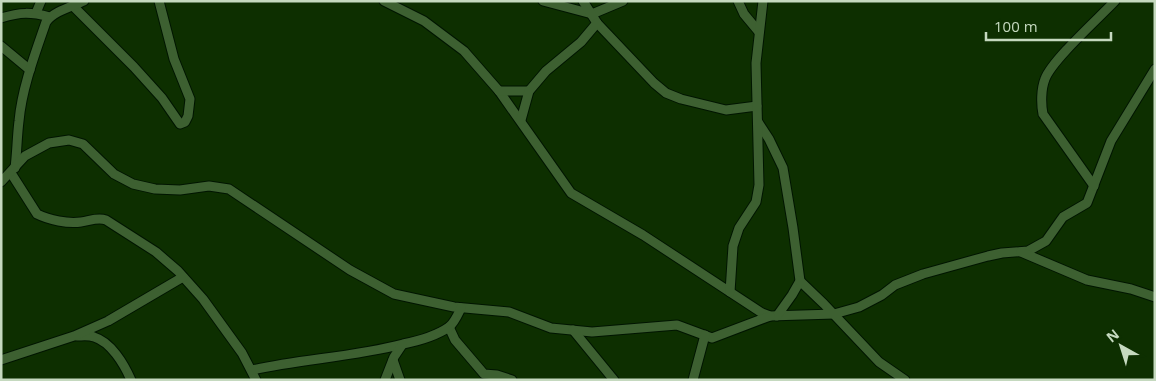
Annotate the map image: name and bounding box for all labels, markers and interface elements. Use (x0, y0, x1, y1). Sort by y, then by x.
scale bar (986, 10, 1111, 42)
text: 100 m (994, 16, 1038, 36)
north arrow (1096, 321, 1146, 371)
text: N (1102, 325, 1123, 346)

